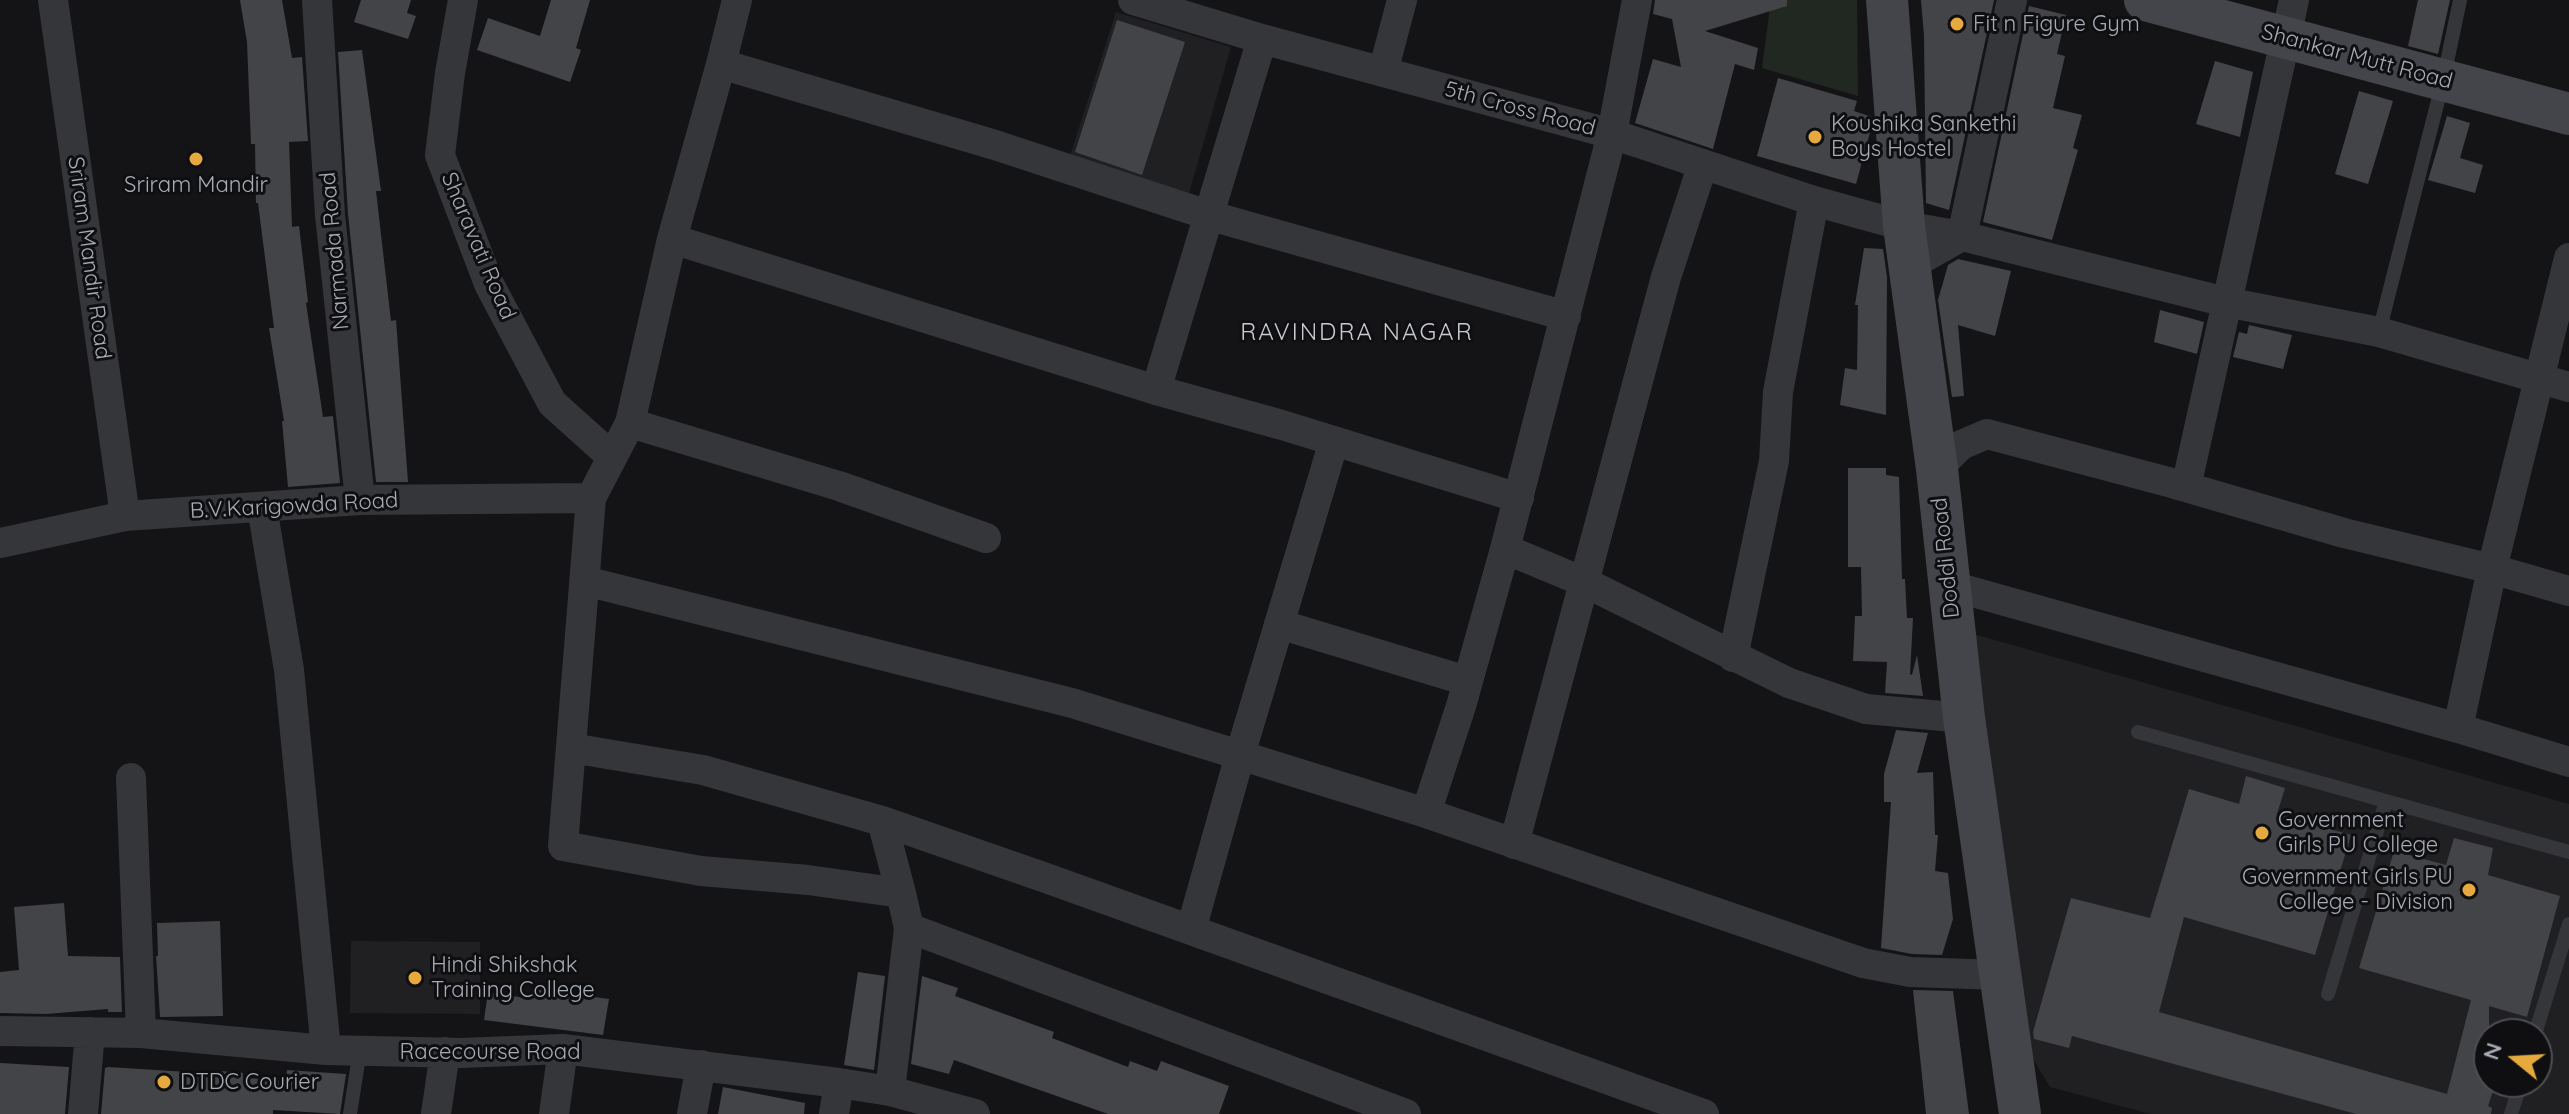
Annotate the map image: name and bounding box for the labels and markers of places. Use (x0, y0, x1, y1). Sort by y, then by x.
place label: Fit n Figure Gym (1973, 11, 2140, 37)
marker: Fit n Figure Gym (1948, 15, 1966, 33)
place label: Koushika Sankethi Boys Hostel (1831, 111, 2017, 162)
marker: Koushika Sankethi Boys Hostel (1806, 128, 1824, 146)
marker: Sriram Mandir (187, 150, 205, 168)
place label: Sriram Mandir (124, 172, 268, 198)
place label: Government Girls PU College (2278, 807, 2438, 858)
marker: Government Girls PU College (2253, 824, 2271, 842)
place label: Government Girls PU College - Division (2242, 864, 2453, 916)
marker: Government Girls PU College - Division (2460, 881, 2478, 899)
place label: Hindi Shikshak Training College (431, 952, 595, 1004)
marker: Hindi Shikshak Training College (406, 969, 424, 987)
place label: DTDC Courier (180, 1069, 319, 1095)
marker: DTDC Courier (155, 1073, 173, 1091)

